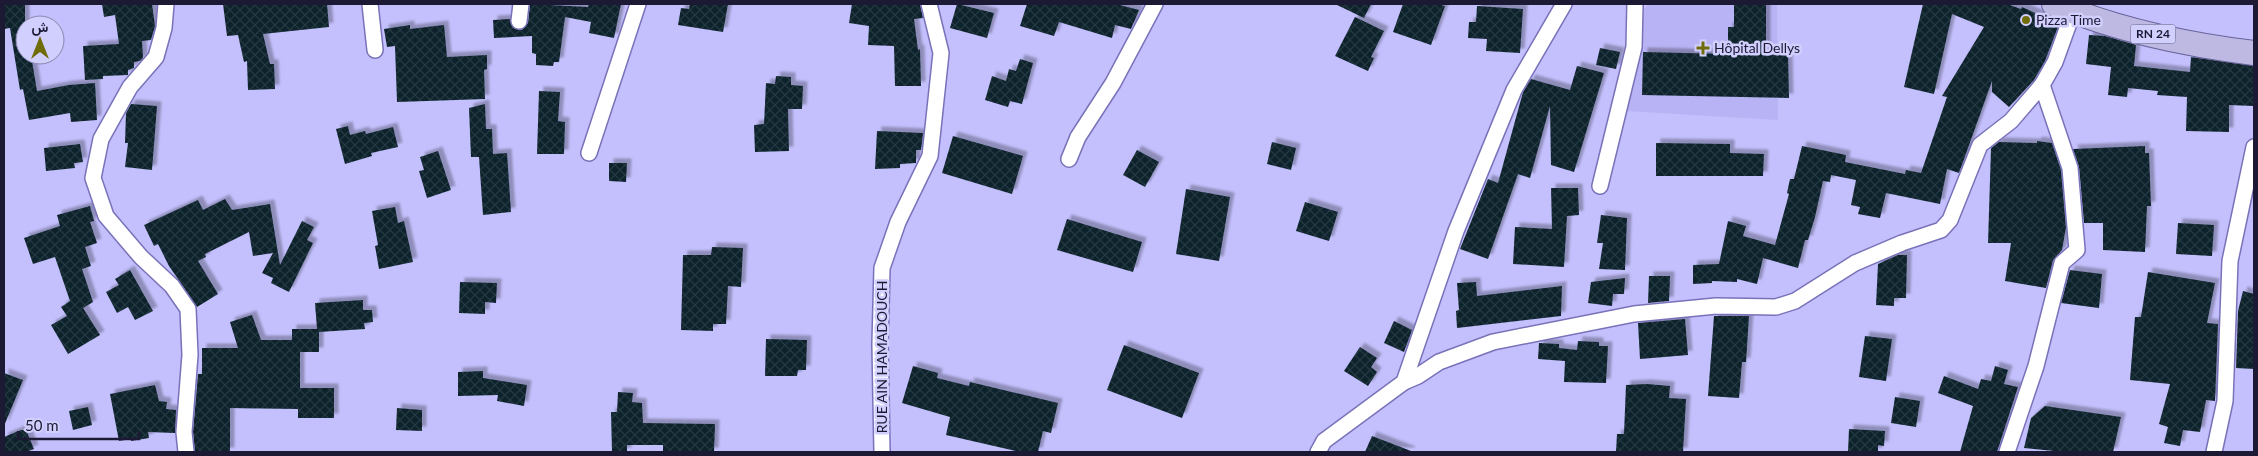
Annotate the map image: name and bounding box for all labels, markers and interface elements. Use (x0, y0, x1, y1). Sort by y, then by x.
place label: Pizza Time (2036, 11, 2101, 28)
marker: Pizza Time (2020, 14, 2032, 26)
north arrow (15, 15, 65, 65)
text: ش (32, 18, 49, 36)
road number: RN 24 (2130, 24, 2176, 44)
place label: Hôpital Dellys (1714, 39, 1800, 56)
marker: Hôpital Dellys (1696, 41, 1710, 55)
street label: RUE AIN HAMADOUCH (873, 281, 890, 433)
scale bar (18, 408, 139, 440)
text: 50 m (25, 416, 59, 434)

